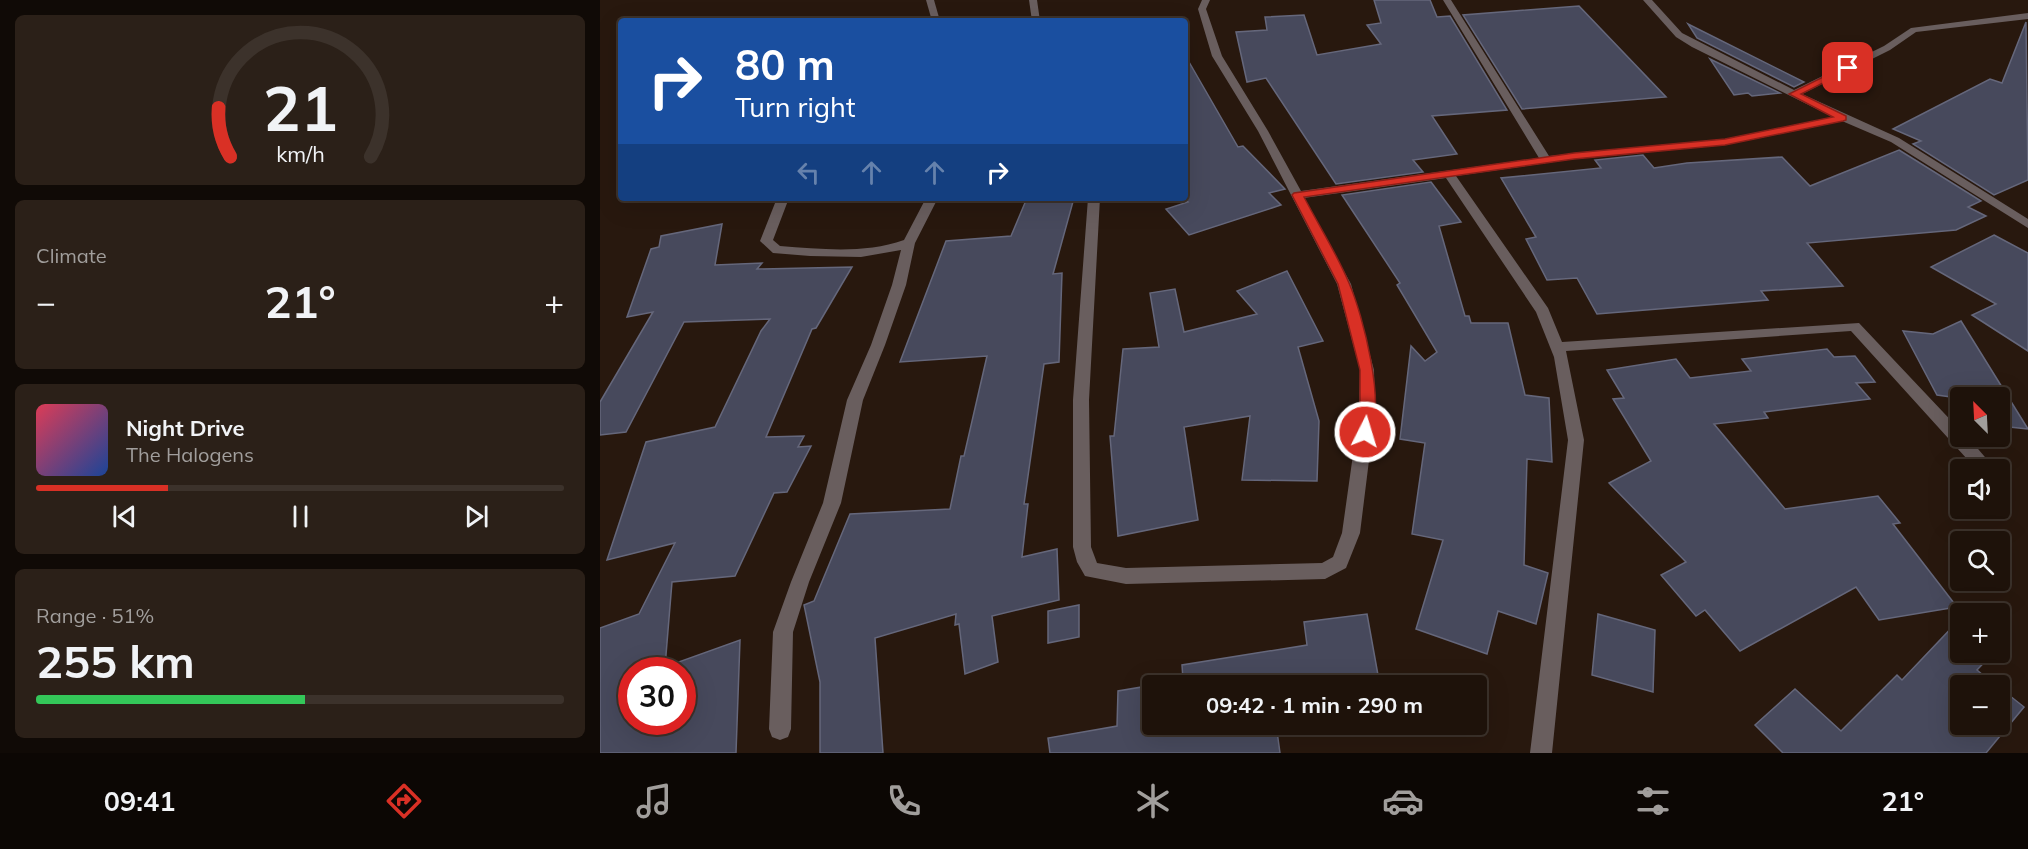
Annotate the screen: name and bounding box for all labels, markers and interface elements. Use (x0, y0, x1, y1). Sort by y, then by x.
text: 80 m (735, 38, 835, 91)
icon: right (636, 42, 714, 120)
pin (1822, 42, 1873, 93)
icon: arrive (1831, 51, 1864, 84)
text: 21 (263, 68, 337, 147)
text: Turn right (735, 90, 855, 124)
text: km/h (276, 140, 324, 167)
icon: left (792, 156, 825, 189)
icon: ahead (855, 156, 888, 189)
icon: ahead (918, 156, 951, 189)
icon: right (981, 156, 1014, 189)
text: Climate (36, 243, 107, 268)
text: 21° (264, 273, 336, 329)
text: − (36, 281, 56, 322)
text: + (544, 281, 564, 322)
north arrow (1950, 387, 2010, 447)
map controls (1950, 387, 2010, 735)
position arrow (1333, 400, 1397, 464)
text: Night Drive (126, 414, 245, 442)
text: The Halogens (126, 442, 254, 467)
button: sound (1950, 459, 2010, 519)
icon: previous (108, 500, 141, 533)
icon: pause (284, 500, 317, 533)
icon: next (460, 500, 493, 533)
button: search (1950, 531, 2010, 591)
text: Range · 51% (36, 603, 154, 628)
button: + (1950, 603, 2010, 663)
text: 255 km (36, 633, 195, 689)
speed limit sign: 30 (618, 657, 696, 735)
button: − (1950, 675, 2010, 735)
text: 09:42 · 1 min · 290 m (1206, 691, 1423, 719)
icon: directions (383, 780, 425, 822)
icon: music (633, 780, 675, 822)
icon: phone (883, 780, 925, 822)
icon: climate (1132, 780, 1174, 822)
icon: car (1382, 780, 1424, 822)
icon: filters (1632, 780, 1674, 822)
text: 09:41 (104, 784, 175, 818)
text: 21° (1881, 784, 1924, 818)

